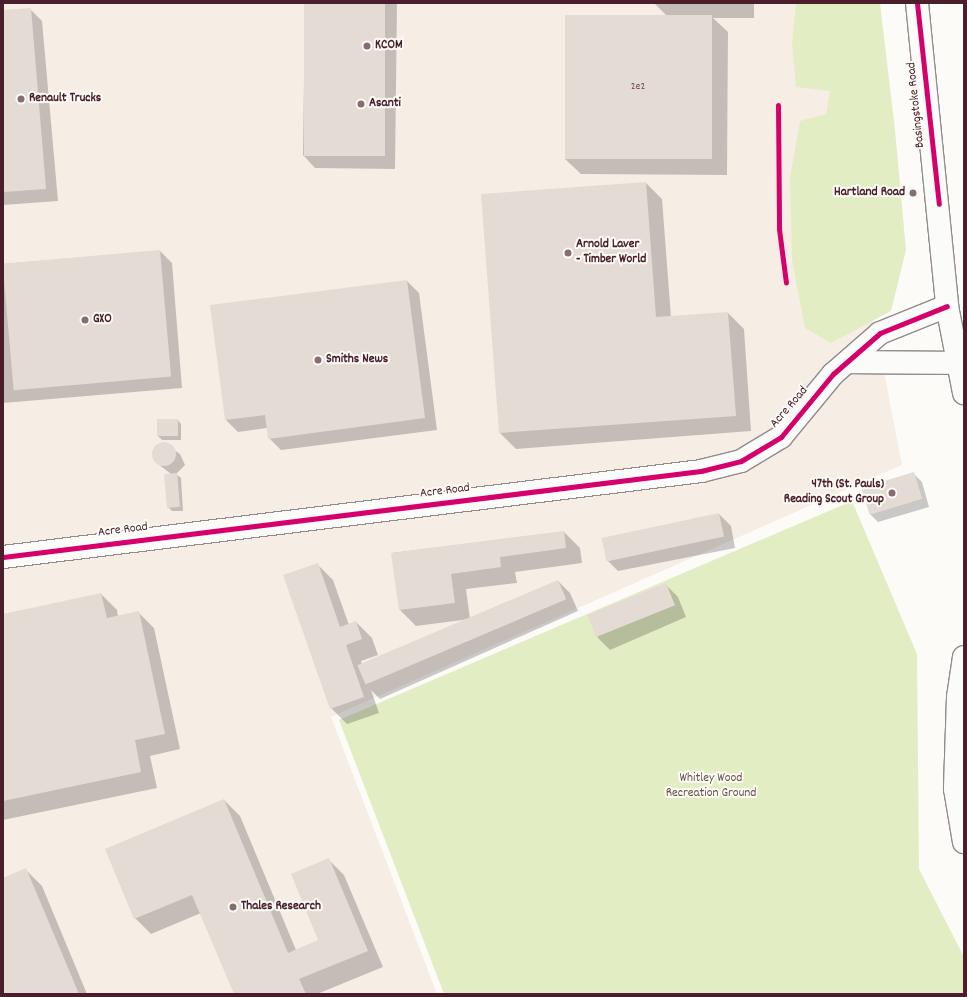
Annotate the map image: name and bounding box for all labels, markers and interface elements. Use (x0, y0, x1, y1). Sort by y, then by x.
place label: KCOM (375, 38, 403, 54)
marker: KCOM (362, 41, 372, 51)
street label: Basingstoke Road (905, 61, 929, 149)
house number: 2e2 (631, 80, 645, 94)
place label: Renault Trucks (29, 91, 101, 107)
marker: Renault Trucks (16, 94, 26, 104)
place label: Asanti (369, 96, 401, 112)
marker: Asanti (356, 99, 366, 109)
place label: Hartland Road (834, 185, 905, 201)
marker: Hartland Road (908, 188, 918, 198)
place label: Arnold Laver - Timber World (576, 238, 646, 269)
marker: Arnold Laver - Timber World (563, 248, 573, 258)
place label: GXO (93, 312, 112, 328)
marker: GXO (80, 315, 90, 325)
place label: Smiths News (326, 352, 388, 368)
marker: Smiths News (313, 355, 323, 365)
street label: Acre Road (768, 384, 812, 432)
place label: 47th (St. Pauls) Reading Scout Group (784, 478, 884, 509)
street label: Acre Road (419, 481, 471, 503)
marker: 47th (St. Pauls) Reading Scout Group (887, 488, 897, 498)
street label: Acre Road (97, 520, 149, 542)
park label: Whitley Wood Recreation Ground (666, 772, 756, 803)
place label: Thales Research (241, 899, 321, 915)
marker: Thales Research (228, 902, 238, 912)

